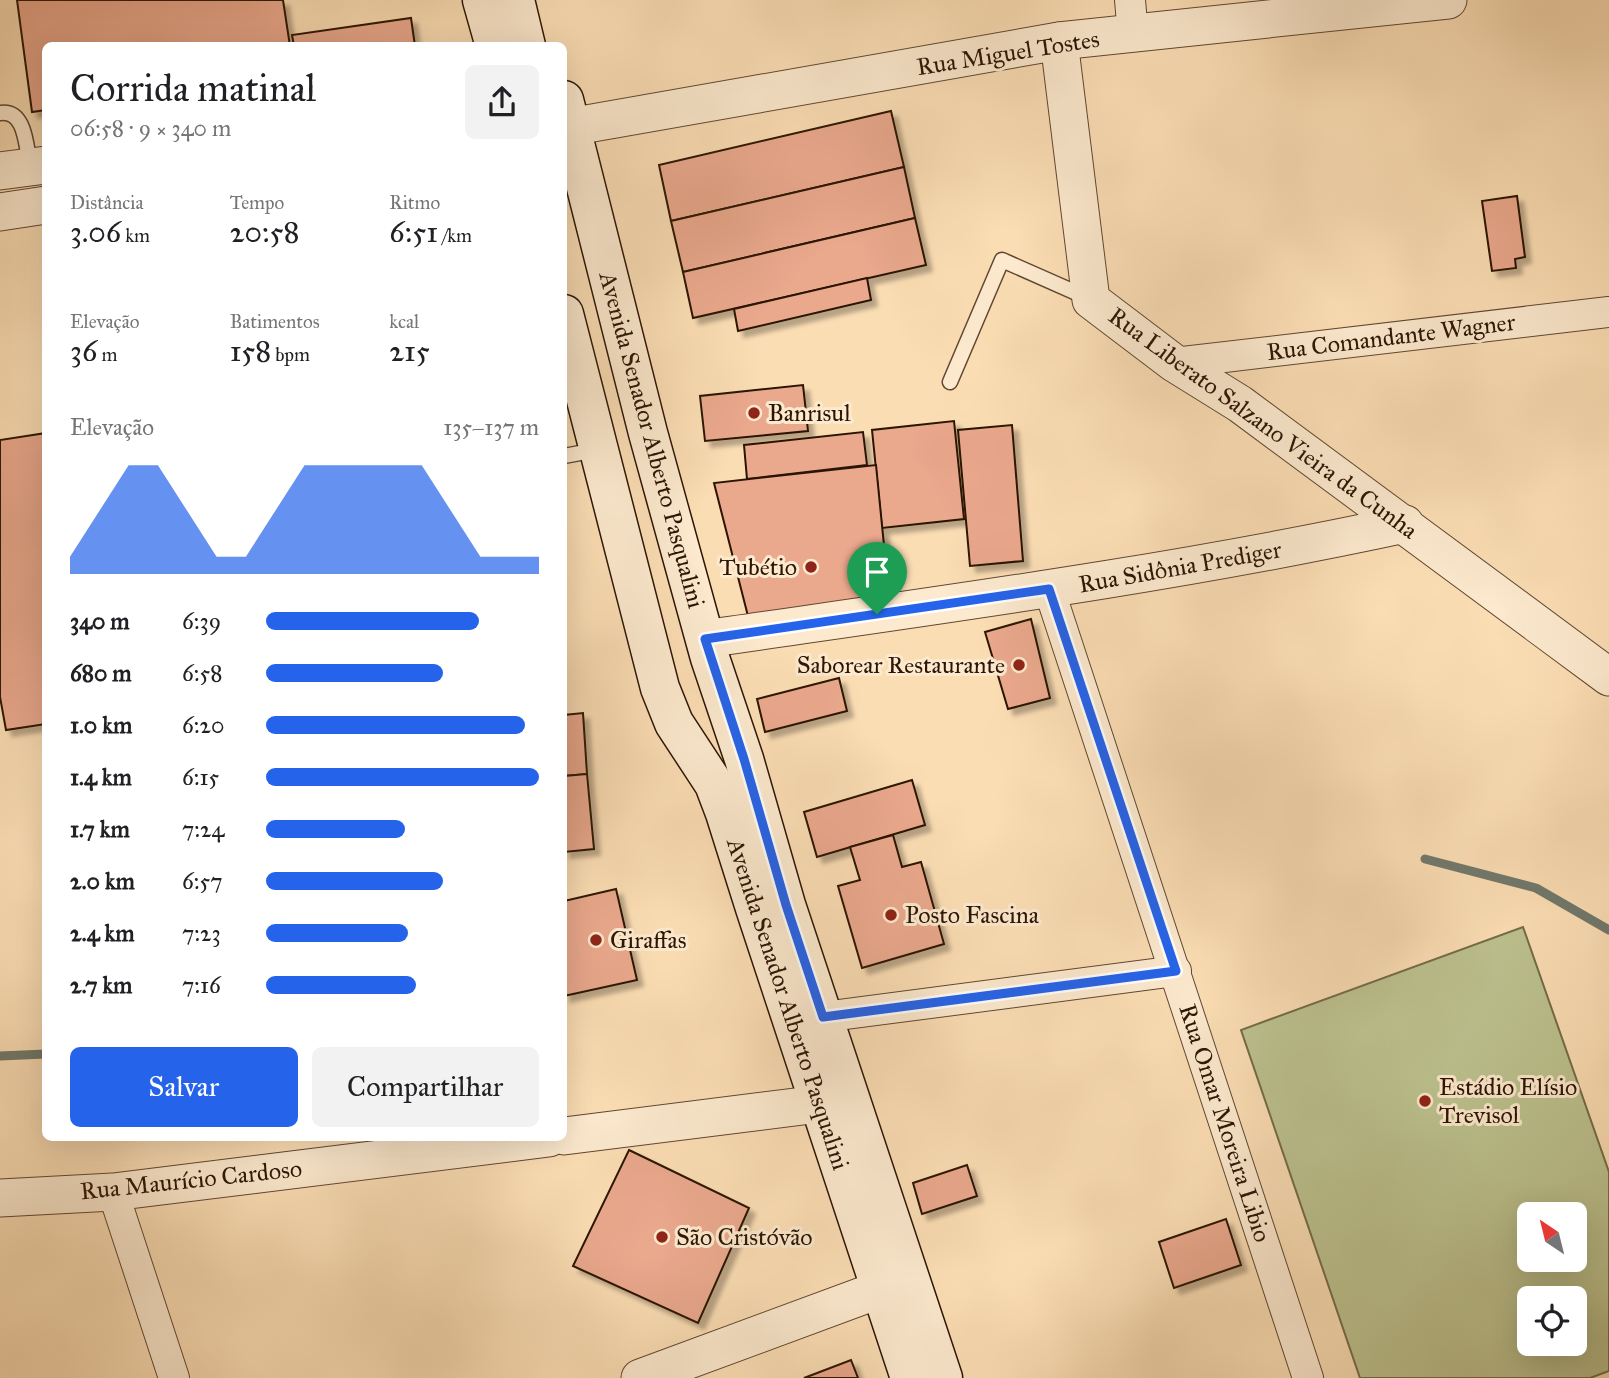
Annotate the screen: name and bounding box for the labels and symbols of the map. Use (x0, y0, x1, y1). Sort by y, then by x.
street label: Rua Miguel Tostes (914, 24, 1102, 82)
street label: Avenida Senador Alberto Pasqualini (592, 268, 712, 612)
street label: Rua Liberato Salzano Vieira da Cunha (1103, 301, 1424, 546)
street label: Rua Comandante Wagner (1265, 307, 1517, 367)
place label: Banrisul (768, 398, 851, 428)
marker: Banrisul (746, 405, 762, 421)
street label: Rua Sidônia Prediger (1076, 534, 1284, 600)
pin (847, 542, 907, 614)
place label: Tubétio (719, 552, 797, 582)
marker: Tubétio (803, 559, 819, 575)
place label: Saborear Restaurante (797, 650, 1005, 680)
marker: Saborear Restaurante (1011, 657, 1027, 673)
street label: Avenida Senador Alberto Pasqualini (720, 833, 856, 1174)
place label: Posto Fascina (905, 900, 1040, 930)
marker: Posto Fascina (883, 907, 899, 923)
place label: Giraffas (610, 925, 687, 955)
marker: Giraffas (588, 932, 604, 948)
street label: Rua Omar Moreira Libio (1172, 1000, 1278, 1246)
place label: Estádio Elísio Trevisol (1439, 1072, 1577, 1130)
marker: Estádio Elísio Trevisol (1417, 1093, 1433, 1109)
street label: Rua Maurício Cardoso (79, 1153, 303, 1207)
north arrow (1517, 1202, 1587, 1272)
place label: São Cristóvão (676, 1222, 813, 1252)
marker: São Cristóvão (654, 1229, 670, 1245)

